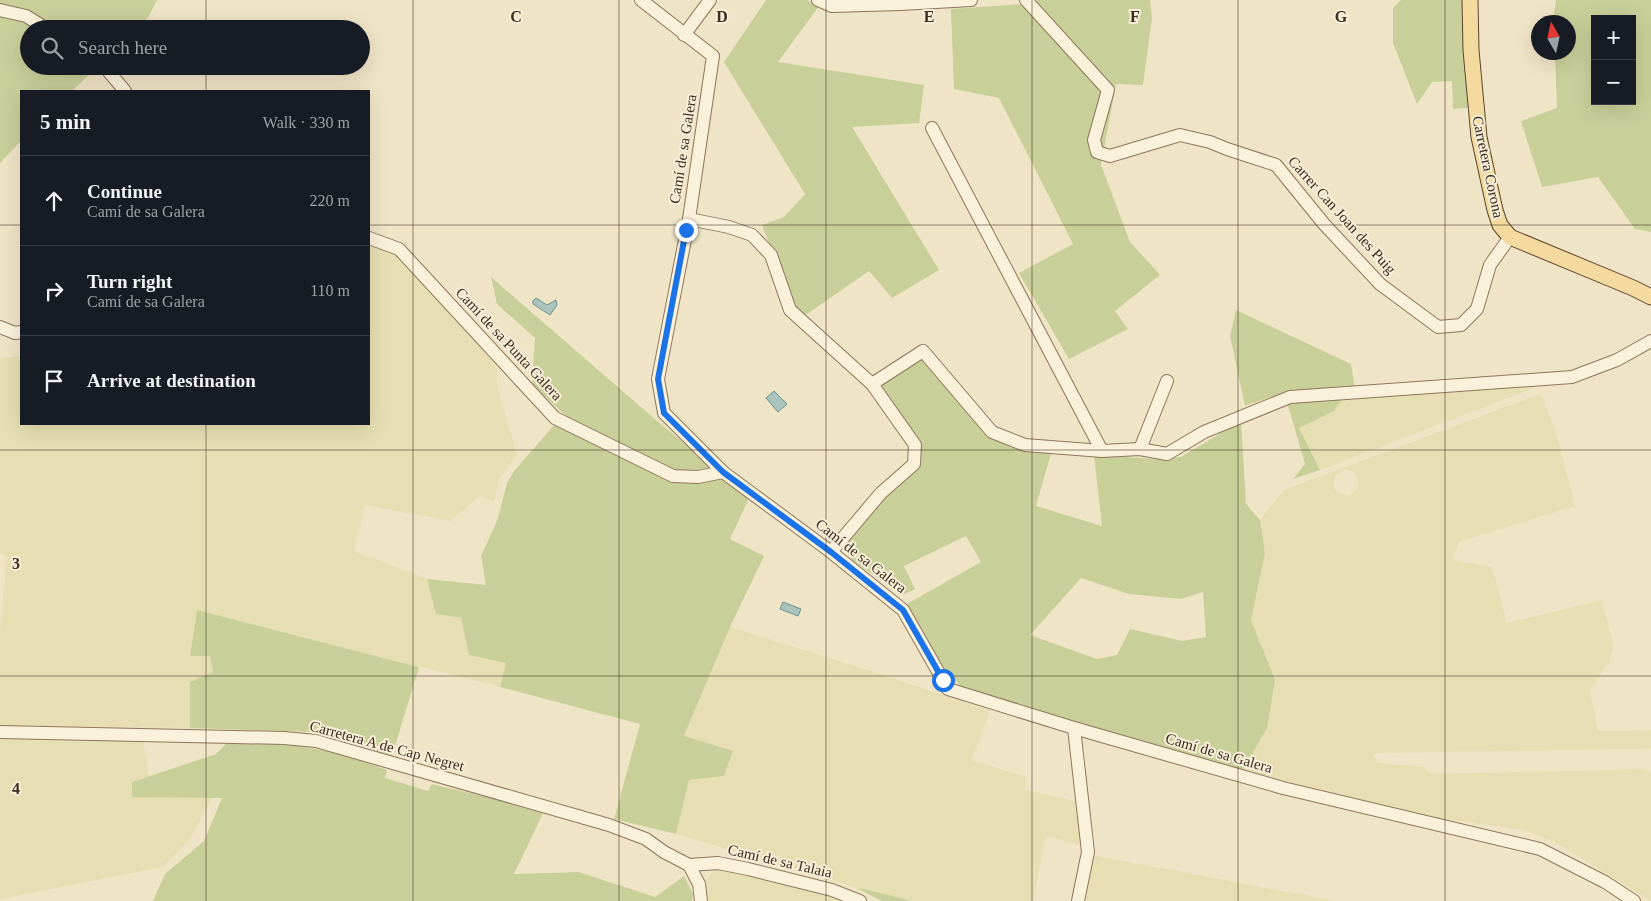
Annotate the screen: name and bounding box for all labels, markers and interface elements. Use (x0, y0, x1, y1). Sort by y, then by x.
text: C (510, 8, 522, 25)
text: D (716, 8, 728, 25)
text: E (924, 8, 934, 25)
text: F (1130, 8, 1140, 25)
text: G (1335, 8, 1348, 25)
north arrow (1531, 15, 1576, 60)
map controls (1591, 15, 1636, 105)
button: + (1591, 15, 1636, 60)
search box (20, 20, 370, 75)
icon: search (38, 34, 66, 62)
text: Search here (78, 37, 167, 58)
button: − (1591, 60, 1636, 105)
street label: Camí de sa Galera (666, 93, 700, 205)
text: 5 min (40, 110, 91, 134)
text: Walk · 330 m (263, 114, 350, 131)
street label: Carretera Corona (1469, 115, 1507, 220)
street label: Carrer Can Joan des Puig (1285, 153, 1399, 277)
text: Continue (87, 181, 162, 202)
icon: ahead (40, 187, 68, 215)
text: 220 m (310, 192, 350, 209)
text: Camí de sa Galera (87, 203, 205, 220)
route end (675, 219, 698, 242)
text: Turn right (87, 271, 172, 292)
icon: right (40, 277, 68, 305)
text: 110 m (310, 282, 350, 299)
street label: Camí de sa Punta Galera (453, 284, 566, 404)
text: Camí de sa Galera (87, 293, 205, 310)
icon: arrive (40, 367, 68, 395)
text: Arrive at destination (87, 370, 256, 391)
street label: Camí de sa Galera (813, 516, 910, 596)
text: 3 (12, 555, 20, 572)
route start (932, 669, 955, 692)
street label: Carretera A de Cap Negret (308, 718, 467, 775)
street label: Camí de sa Galera (1164, 730, 1275, 776)
text: 4 (12, 780, 20, 797)
street label: Camí de sa Talaia (726, 841, 834, 881)

